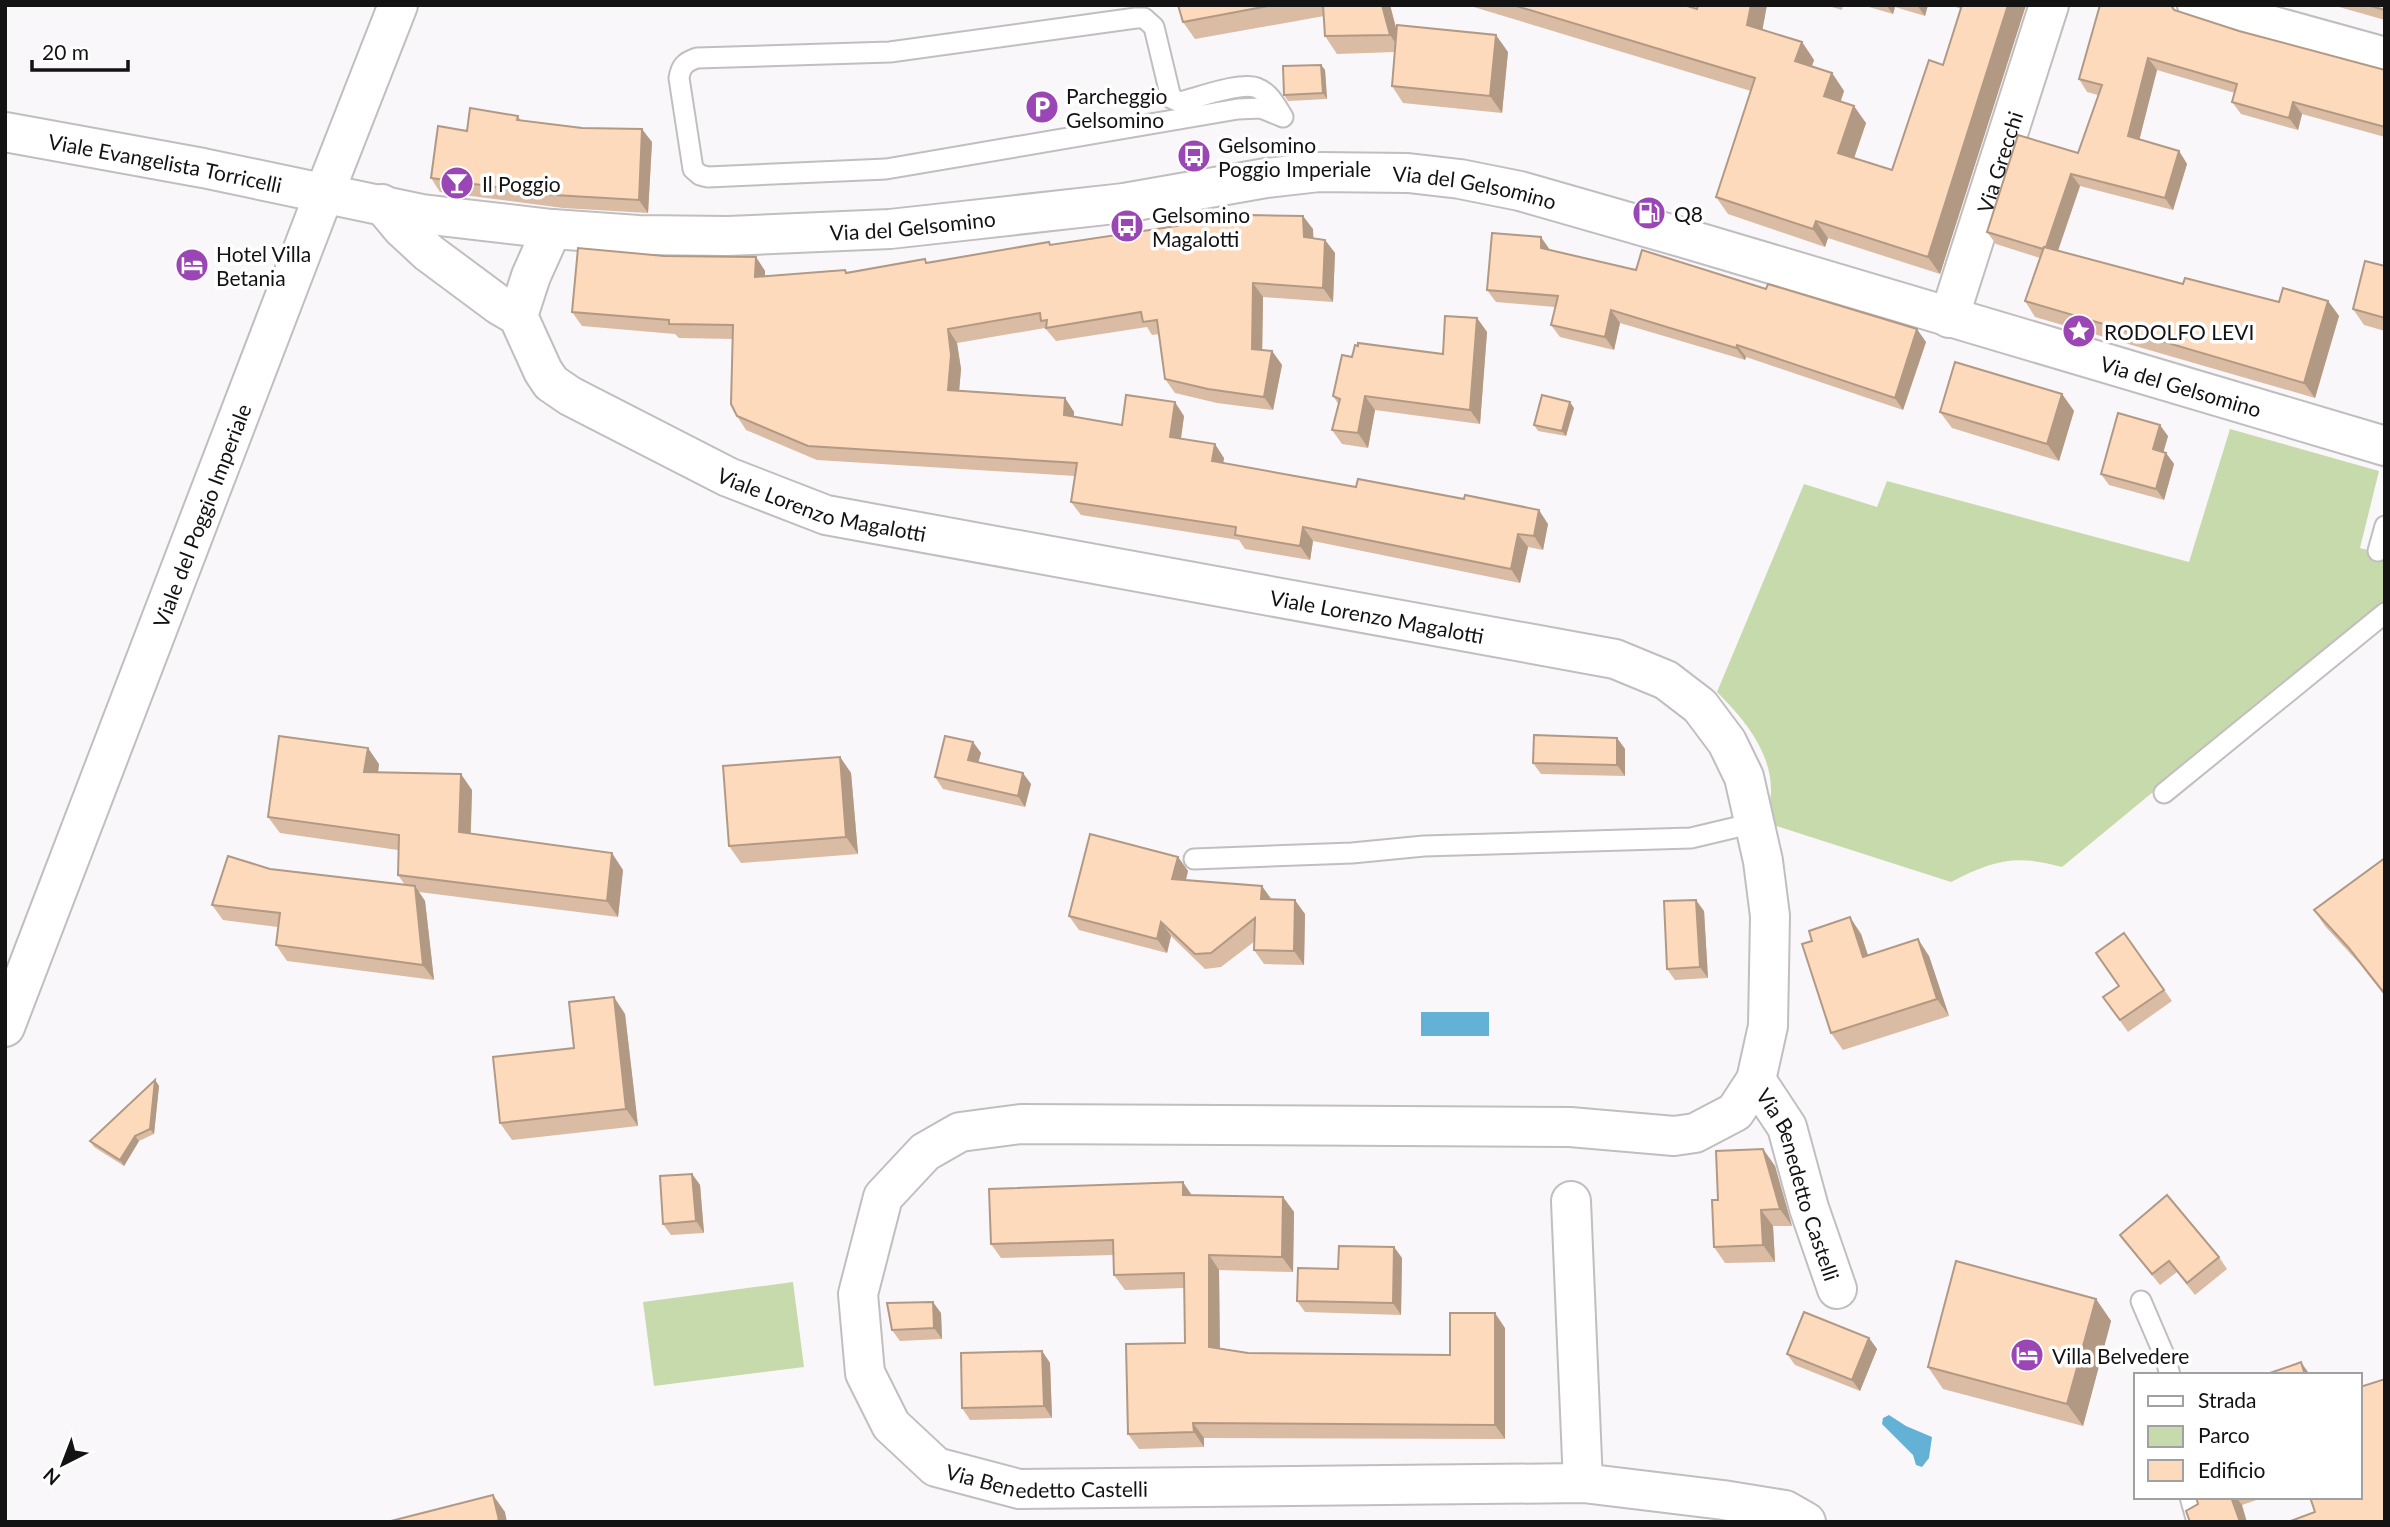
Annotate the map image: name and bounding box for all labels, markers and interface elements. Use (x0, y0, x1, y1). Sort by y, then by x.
scale bar (32, 28, 128, 72)
text: 20 m (42, 39, 89, 64)
place label: Parcheggio Gelsomino (1066, 83, 1168, 132)
parking icon: Parcheggio Gelsomino (1023, 88, 1061, 126)
street label: Via Grecchi (1971, 108, 2027, 216)
street label: Viale Evangelista Torricelli (46, 128, 284, 197)
place label: Gelsomino Poggio Imperiale (1218, 132, 1371, 181)
bus stop icon: Gelsomino Poggio Imperiale (1175, 137, 1213, 175)
street label: Via del Gelsomino (1392, 160, 1560, 213)
bar icon: Il Poggio (438, 164, 476, 202)
place label: Il Poggio (482, 171, 561, 196)
fuel station icon: Q8 (1630, 194, 1668, 232)
place label: Q8 (1674, 201, 1703, 226)
place label: Gelsomino Magalotti (1152, 202, 1250, 251)
street label: Via del Gelsomino (829, 205, 997, 244)
bus stop icon: Gelsomino Magalotti (1108, 207, 1146, 245)
place label: Hotel Villa Betania (216, 241, 311, 290)
hotel icon: Hotel Villa Betania (173, 246, 211, 284)
place icon: RODOLFO LEVI (2060, 312, 2098, 350)
place label: RODOLFO LEVI (2104, 319, 2254, 344)
street label: Via del Gelsomino (2098, 350, 2265, 421)
street label: Viale del Poggio Imperiale (147, 400, 255, 631)
street label: Viale Lorenzo Magalotti (713, 461, 928, 546)
street label: Viale Lorenzo Magalotti (1268, 584, 1486, 647)
street label: Via Benedetto Castelli (1752, 1083, 1846, 1284)
hotel icon: Villa Belvedere (2008, 1336, 2046, 1374)
place label: Villa Belvedere (2052, 1343, 2189, 1368)
legend (2134, 1373, 2362, 1499)
text: Strada (2198, 1387, 2257, 1412)
text: Parco (2198, 1422, 2250, 1447)
north arrow (28, 1429, 98, 1499)
text: Edificio (2198, 1457, 2266, 1482)
street label: Via Benedetto Castelli (943, 1458, 1148, 1502)
text: N (38, 1464, 64, 1490)

